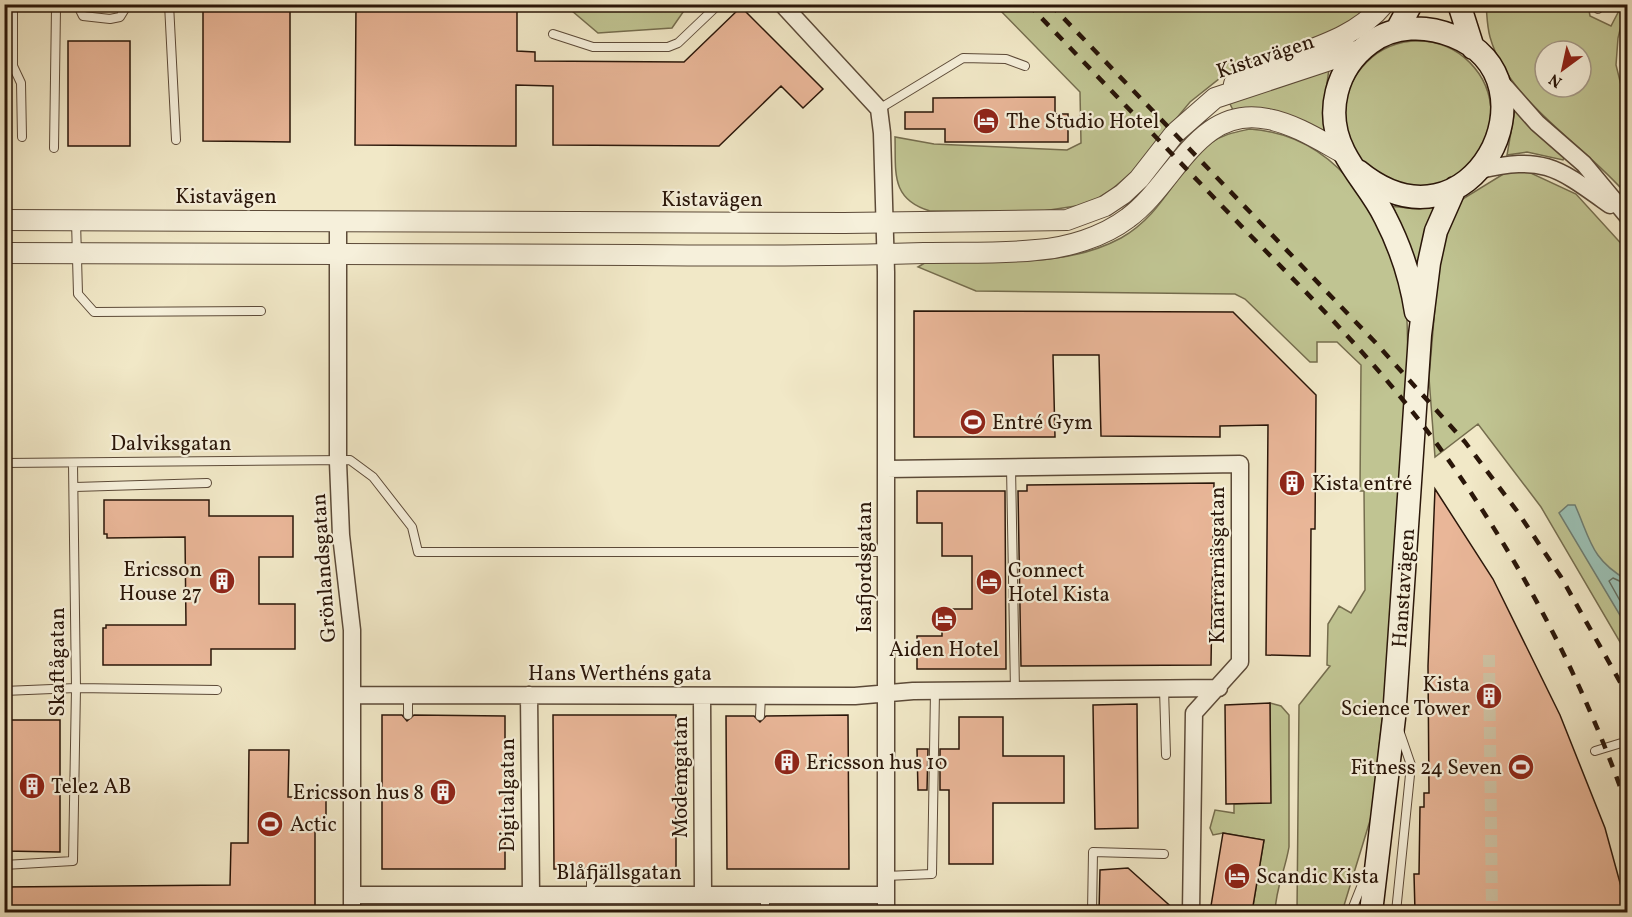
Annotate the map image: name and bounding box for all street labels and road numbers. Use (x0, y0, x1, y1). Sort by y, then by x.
street label: Kistavägen (1213, 28, 1318, 87)
street label: Kistavägen (175, 183, 277, 212)
street label: Kistavägen (661, 186, 763, 215)
street label: Dalviksgatan (110, 430, 232, 459)
street label: Knarrarnäsgatan (1204, 486, 1233, 644)
street label: Grönlandsgatan (305, 492, 344, 643)
street label: Isafjordsgatan (851, 501, 880, 633)
street label: Hanstavägen (1386, 527, 1423, 649)
street label: Skaftågatan (44, 607, 73, 717)
street label: Hans Werthéns gata (528, 660, 712, 689)
street label: Modemgatan (667, 716, 696, 838)
street label: Digitalgatan (494, 738, 523, 852)
street label: Blåfjällsgatan (556, 859, 682, 888)

